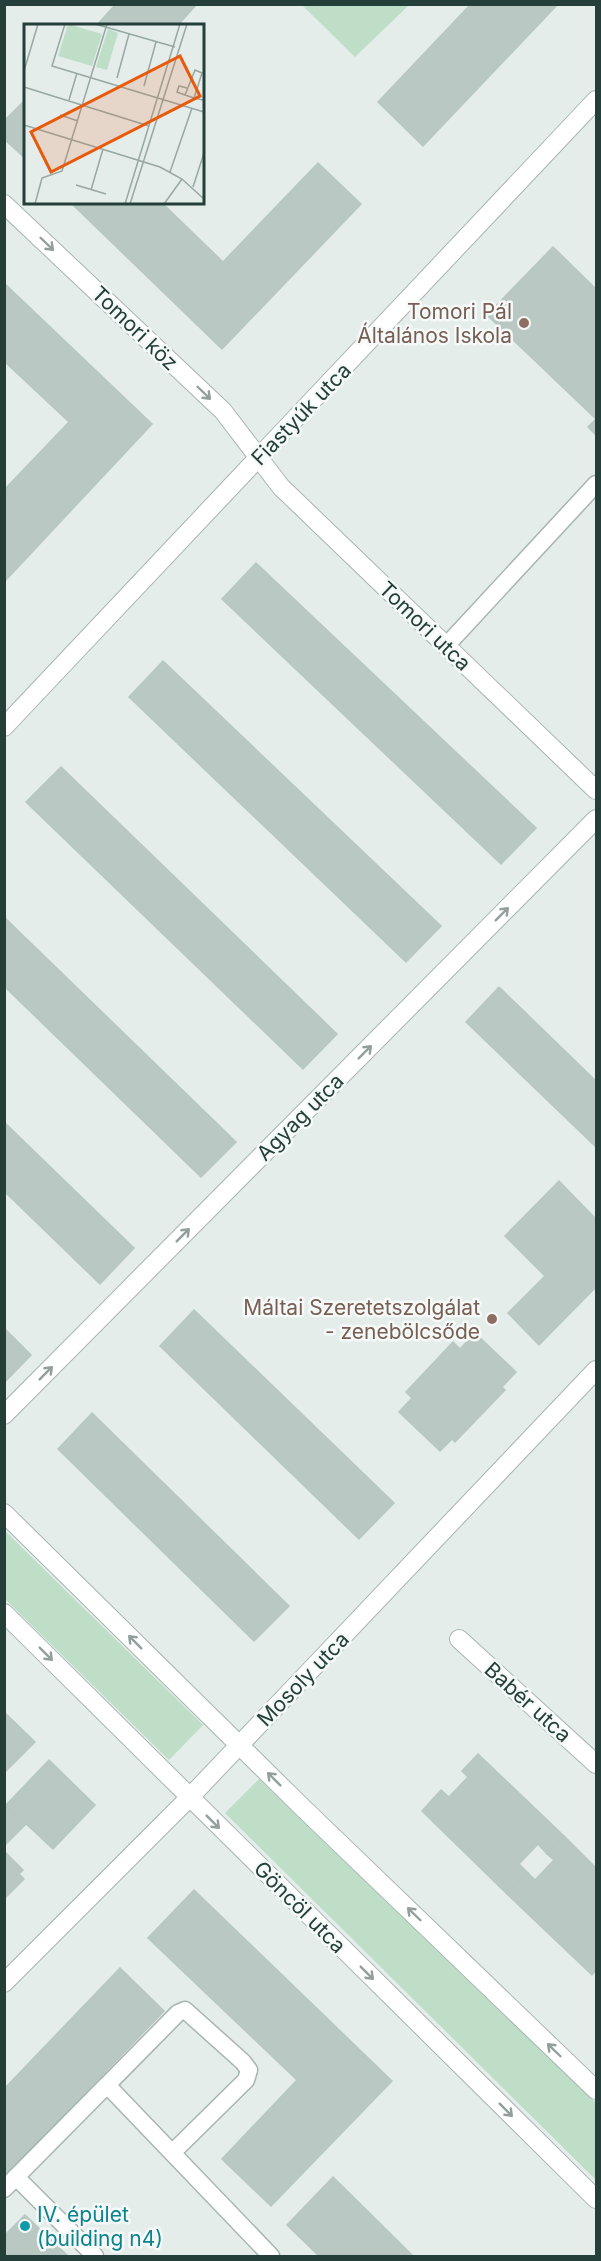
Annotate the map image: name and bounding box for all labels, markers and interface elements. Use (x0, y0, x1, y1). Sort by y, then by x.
inset map (24, 24, 204, 204)
one-way arrow (39, 237, 54, 251)
street label: Tomori köz (87, 281, 183, 375)
place label: Tomori Pál Általános Iskola (357, 299, 512, 348)
marker: Tomori Pál Általános Iskola (517, 316, 531, 330)
street label: Fiastyúk utca (246, 358, 356, 470)
one-way arrow (196, 386, 211, 400)
street label: Tomori utca (374, 576, 476, 676)
one-way arrow (495, 906, 510, 921)
one-way arrow (357, 1045, 372, 1059)
street label: Agyag utca (251, 1068, 349, 1166)
one-way arrow (176, 1228, 190, 1243)
place label: Máltai Szeretetszolgálat - zenebölcsőde (243, 1295, 480, 1344)
marker: Máltai Szeretetszolgálat - zenebölcsőde (485, 1312, 499, 1326)
one-way arrow (38, 1366, 53, 1381)
street label: Mosoly utca (252, 1627, 354, 1731)
one-way arrow (127, 1634, 142, 1649)
one-way arrow (38, 1647, 53, 1662)
street label: Babér utca (480, 1657, 576, 1747)
one-way arrow (266, 1772, 281, 1786)
one-way arrow (206, 1815, 221, 1829)
street label: Göncöl utca (249, 1856, 351, 1958)
one-way arrow (406, 1907, 421, 1922)
one-way arrow (360, 1966, 375, 1981)
one-way arrow (547, 2042, 562, 2057)
one-way arrow (499, 2103, 514, 2118)
place label: IV. épület (building n4) (37, 2202, 163, 2251)
marker: IV. épület (building n4) (18, 2219, 32, 2233)

